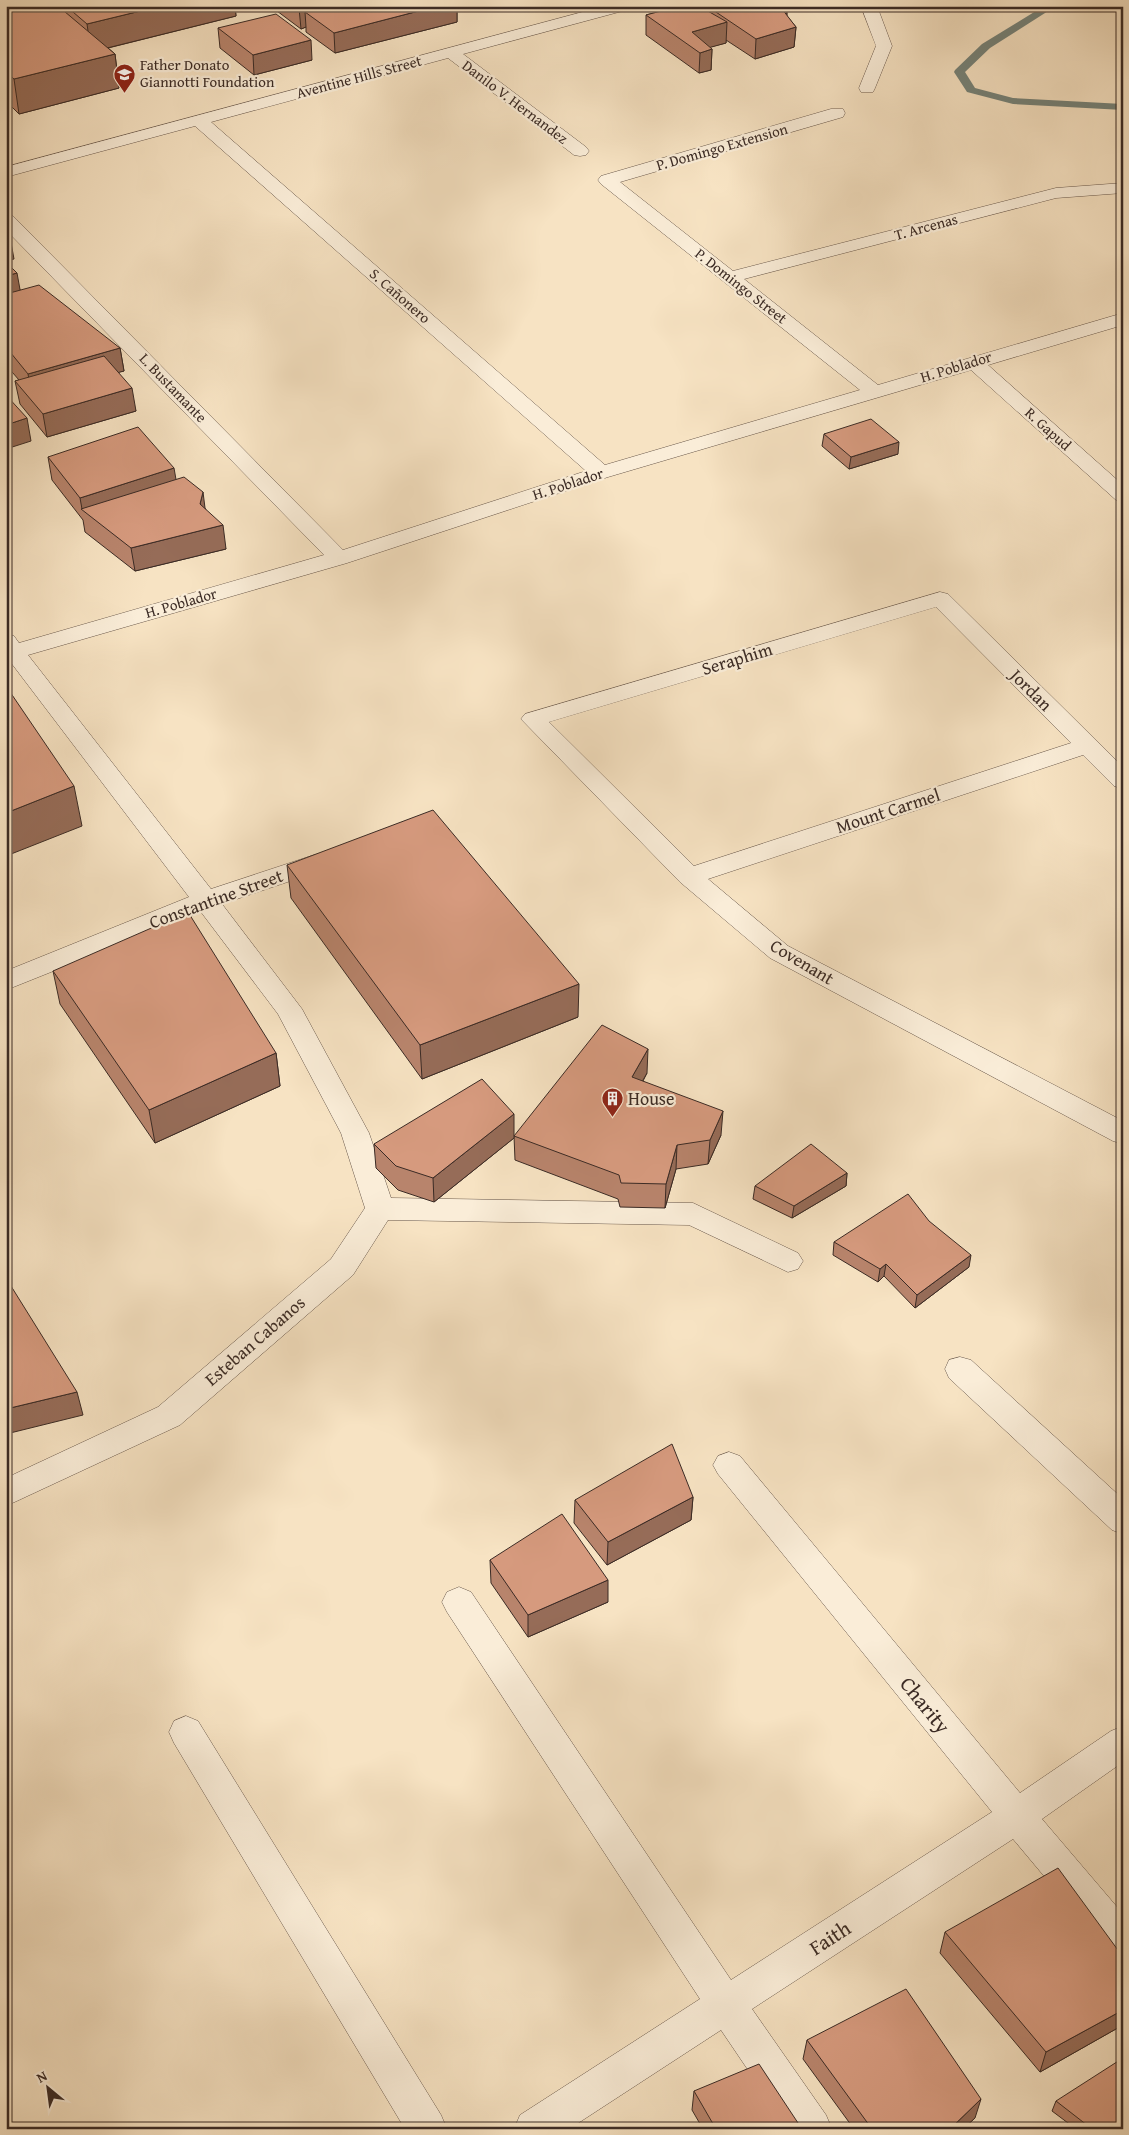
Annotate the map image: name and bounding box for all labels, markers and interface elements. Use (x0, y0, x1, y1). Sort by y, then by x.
street label: Aventine Hills Street (294, 50, 425, 103)
place label: Father Donato Giannotti Foundation (140, 54, 275, 92)
street label: Danilo V. Hernandez (458, 55, 573, 149)
school or university icon: Father Donato Giannotti Foundation (112, 62, 136, 93)
street label: P. Domingo Extension (654, 118, 791, 175)
street label: T. Arcenas (892, 208, 960, 245)
street label: P. Domingo Street (691, 243, 792, 329)
street label: S. Cañonero (365, 263, 436, 328)
street label: H. Poblador (918, 346, 994, 387)
street label: L. Bustamante (135, 348, 212, 427)
street label: R. Gapud (1021, 402, 1076, 455)
street label: H. Poblador (530, 462, 606, 505)
street label: H. Poblador (143, 582, 219, 623)
street label: Seraphim (698, 635, 776, 682)
street label: Jordan (1003, 661, 1059, 717)
street label: Mount Carmel (832, 781, 943, 840)
street label: Constantine Street (145, 862, 287, 935)
street label: Covenant (765, 932, 840, 992)
place label: House (628, 1085, 674, 1112)
building icon: House (600, 1087, 624, 1118)
street label: Esteban Cabanos (198, 1289, 311, 1392)
street label: Charity (893, 1669, 958, 1740)
street label: Faith (803, 1912, 857, 1963)
north arrow (22, 2062, 72, 2112)
text: N (33, 2065, 51, 2088)

